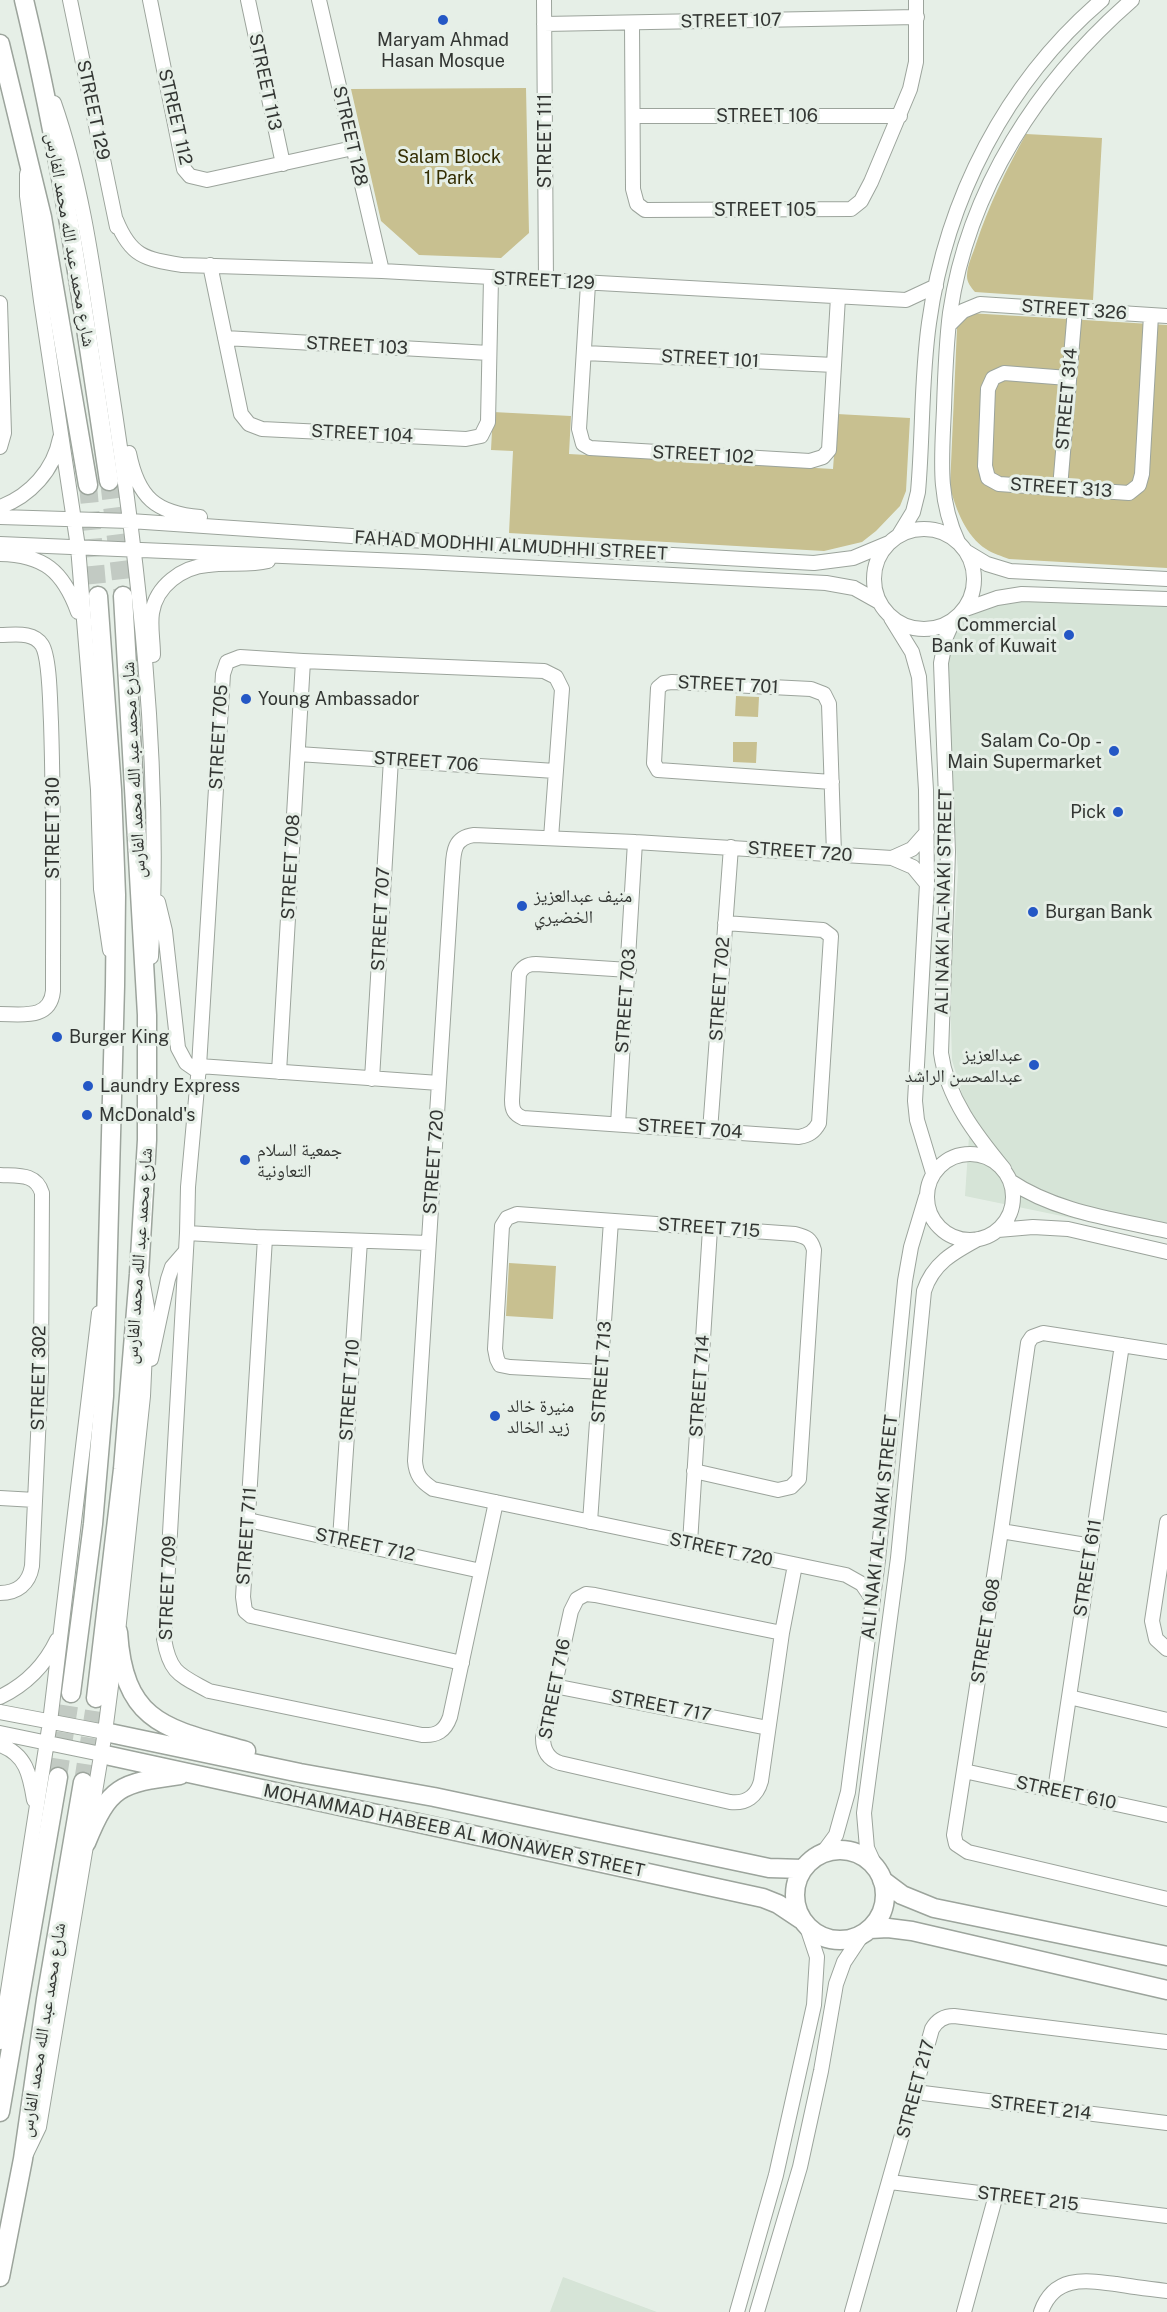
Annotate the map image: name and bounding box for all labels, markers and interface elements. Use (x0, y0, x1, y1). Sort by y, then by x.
street label: STREET 107 (680, 9, 782, 33)
marker: Maryam Ahmad Hasan Mosque (436, 13, 450, 27)
place label: Maryam Ahmad Hasan Mosque (377, 29, 509, 72)
street label: STREET 113 (244, 32, 286, 132)
street label: STREET 129 (72, 58, 114, 162)
street label: STREET 112 (153, 67, 197, 167)
street label: STREET 128 (328, 84, 372, 188)
street label: STREET 111 (534, 94, 556, 188)
street label: STREET 106 (716, 105, 818, 127)
street label: شارع محمد عبد الله محمد الفارس (41, 131, 99, 349)
park label: Salam Block 1 Park (397, 146, 501, 188)
street label: STREET 105 (714, 199, 816, 221)
street label: STREET 129 (493, 268, 595, 294)
street label: STREET 326 (1021, 296, 1127, 324)
street label: STREET 103 (306, 333, 408, 359)
street label: STREET 101 (660, 346, 760, 372)
street label: STREET 314 (1052, 347, 1082, 451)
street label: STREET 104 (310, 421, 414, 447)
street label: STREET 102 (652, 442, 754, 468)
street label: STREET 313 (1009, 474, 1113, 502)
street label: FAHAD MODHHI ALMUDHHI STREET (354, 527, 668, 565)
place label: Commercial Bank of Kuwait (931, 614, 1057, 656)
marker: Commercial Bank of Kuwait (1062, 628, 1076, 642)
street label: شارع محمد عبد الله محمد الفارس (118, 661, 150, 879)
street label: STREET 701 (677, 672, 779, 698)
street label: STREET 705 (205, 684, 233, 790)
place label: Young Ambassador (258, 688, 419, 710)
marker: Young Ambassador (239, 692, 253, 706)
place label: Salam Co-Op - Main Supermarket (947, 730, 1102, 772)
marker: Salam Co-Op - Main Supermarket (1107, 744, 1121, 758)
street label: STREET 706 (373, 748, 479, 776)
street label: STREET 310 (42, 777, 64, 879)
street label: ALI NAKI AL-NAKI STREET (931, 789, 957, 1015)
place label: Pick (1070, 801, 1106, 823)
marker: Pick (1111, 805, 1125, 819)
street label: STREET 708 (277, 814, 305, 920)
street label: STREET 720 (747, 838, 853, 866)
street label: STREET 707 (367, 866, 395, 972)
place label: منيف عبدالعزيز الخضيري (534, 885, 632, 928)
marker: منيف عبدالعزيز الخضيري (515, 899, 529, 913)
place label: Burgan Bank (1045, 901, 1153, 923)
marker: Burgan Bank (1026, 905, 1040, 919)
street label: STREET 702 (706, 936, 734, 1042)
street label: STREET 703 (612, 948, 640, 1054)
place label: Burger King (69, 1026, 169, 1048)
marker: Burger King (50, 1030, 64, 1044)
place label: عبدالعزيز عبدالمحسن الراشد (905, 1044, 1022, 1086)
marker: عبدالعزيز عبدالمحسن الراشد (1027, 1058, 1041, 1072)
place label: Laundry Express (100, 1075, 240, 1097)
marker: Laundry Express (81, 1079, 95, 1093)
place label: McDonald's (99, 1104, 195, 1126)
marker: McDonald's (80, 1108, 94, 1122)
street label: STREET 720 (420, 1109, 448, 1215)
street label: STREET 704 (637, 1115, 743, 1143)
place label: جمعية السلام التعاونية (257, 1139, 342, 1182)
street label: شارع محمد عبد الله محمد الفارس (121, 1147, 157, 1365)
marker: جمعية السلام التعاونية (238, 1153, 252, 1167)
street label: STREET 715 (657, 1214, 761, 1242)
street label: STREET 713 (588, 1320, 616, 1424)
street label: STREET 302 (27, 1325, 51, 1431)
street label: STREET 714 (686, 1334, 714, 1438)
street label: STREET 710 (336, 1338, 364, 1442)
place label: منيرة خالد زيد الخالد (507, 1395, 574, 1438)
marker: منيرة خالد زيد الخالد (488, 1409, 502, 1423)
street label: ALI NAKI AL-NAKI STREET (857, 1414, 903, 1640)
street label: STREET 711 (233, 1486, 261, 1586)
street label: STREET 611 (1070, 1518, 1106, 1618)
street label: STREET 712 (313, 1524, 417, 1566)
street label: STREET 720 (667, 1529, 775, 1571)
street label: STREET 709 (155, 1535, 181, 1641)
street label: STREET 608 (967, 1577, 1005, 1685)
street label: STREET 716 (535, 1637, 575, 1741)
street label: STREET 717 (609, 1686, 713, 1726)
street label: STREET 610 (1014, 1772, 1118, 1814)
street label: MOHAMMAD HABEEB AL MONAWER STREET (261, 1780, 647, 1882)
street label: شارع محمد عبد الله محمد الفارس (15, 1921, 71, 2139)
street label: STREET 217 (892, 2037, 940, 2141)
street label: STREET 214 (989, 2091, 1093, 2125)
street label: STREET 215 (976, 2182, 1080, 2216)

